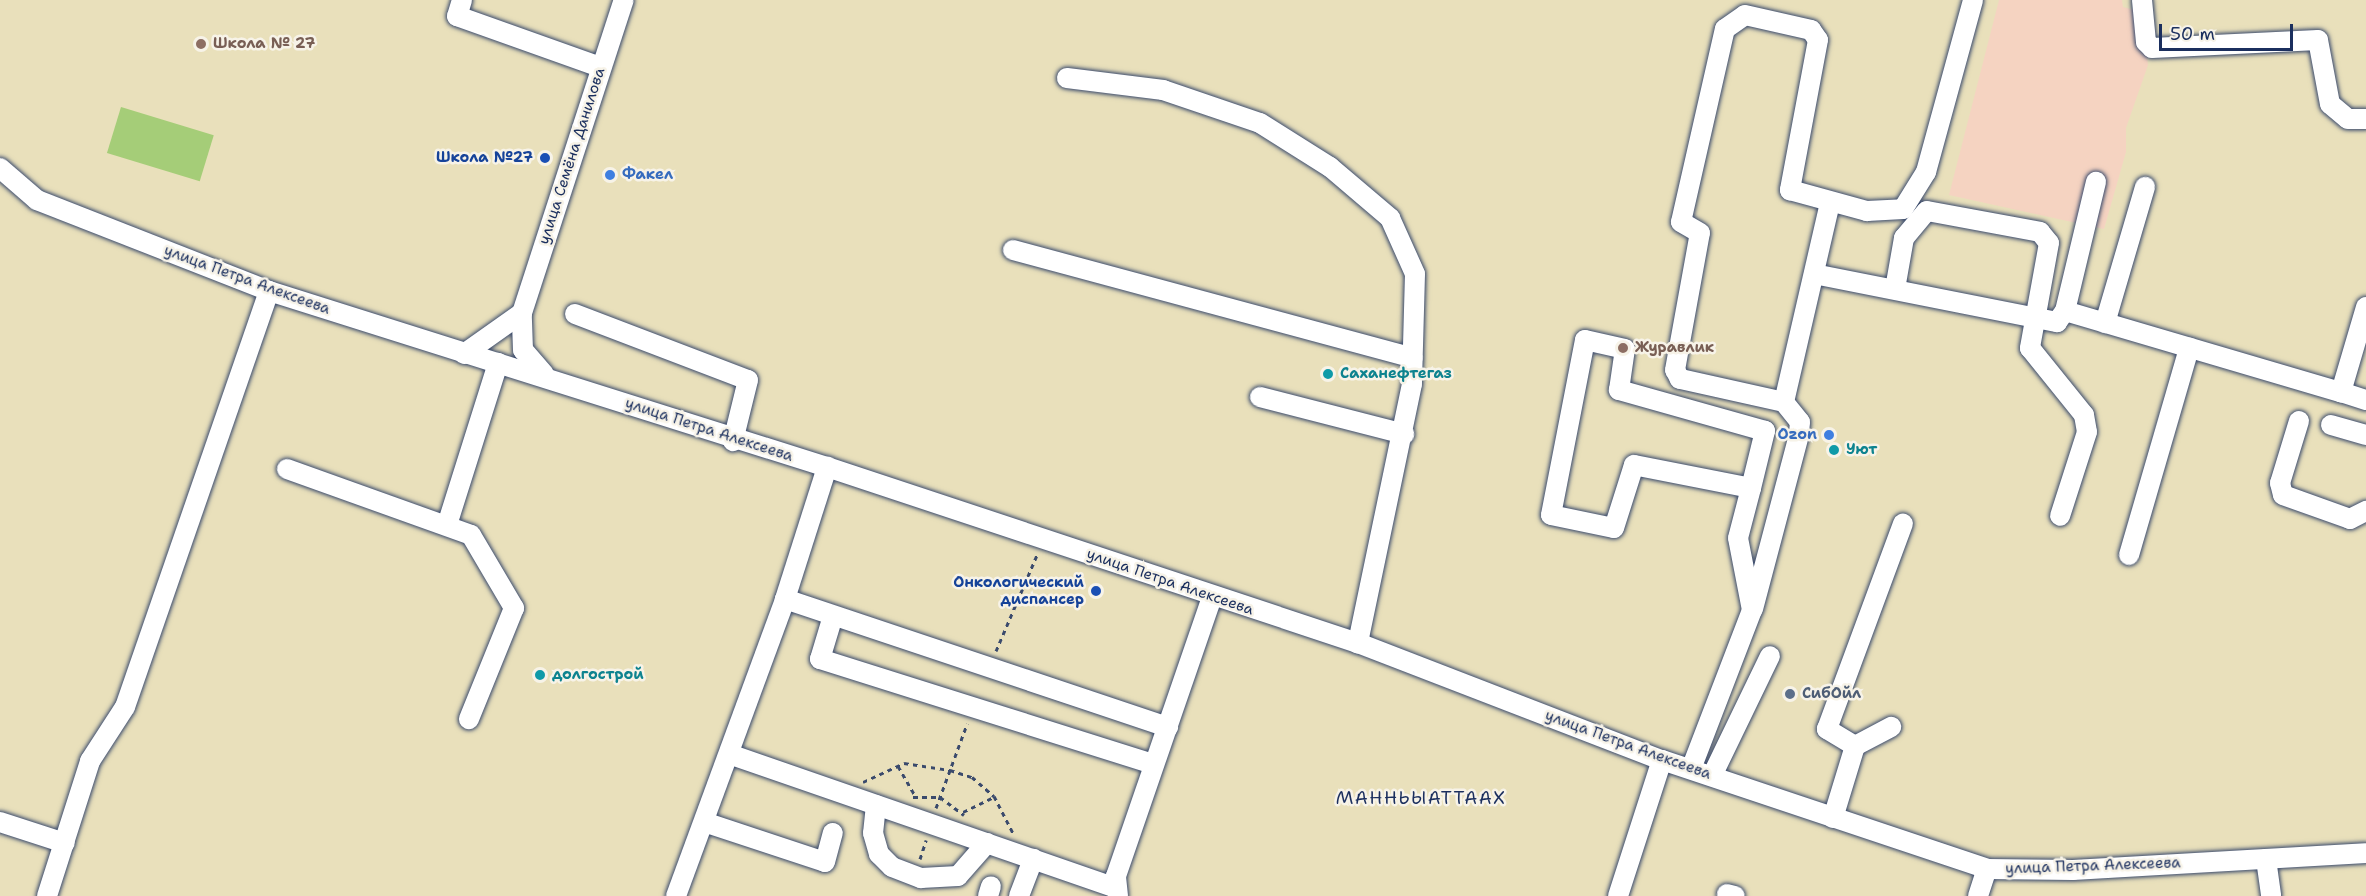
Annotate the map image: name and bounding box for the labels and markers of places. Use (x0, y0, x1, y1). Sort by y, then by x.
place label: Школа № 27 (213, 35, 315, 53)
marker: Школа № 27 (194, 37, 208, 51)
place label: Школа №27 (436, 149, 533, 167)
marker: Школа №27 (538, 151, 552, 165)
place label: Факел (622, 166, 673, 184)
marker: Факел (603, 168, 617, 182)
place label: Журавлик (1635, 339, 1714, 357)
marker: Журавлик (1616, 341, 1630, 355)
place label: Саханефтегаз (1340, 365, 1452, 383)
marker: Саханефтегаз (1321, 367, 1335, 381)
place label: Ozon (1777, 426, 1817, 444)
marker: Ozon (1822, 428, 1836, 442)
place label: Уют (1846, 441, 1877, 459)
marker: Уют (1827, 443, 1841, 457)
place label: Онкологический диспансер (953, 573, 1084, 608)
marker: Онкологический диспансер (1089, 584, 1103, 598)
place label: долгострой (552, 666, 644, 684)
marker: долгострой (533, 668, 547, 682)
place label: СибОйл (1802, 685, 1861, 703)
marker: СибОйл (1783, 687, 1797, 701)

